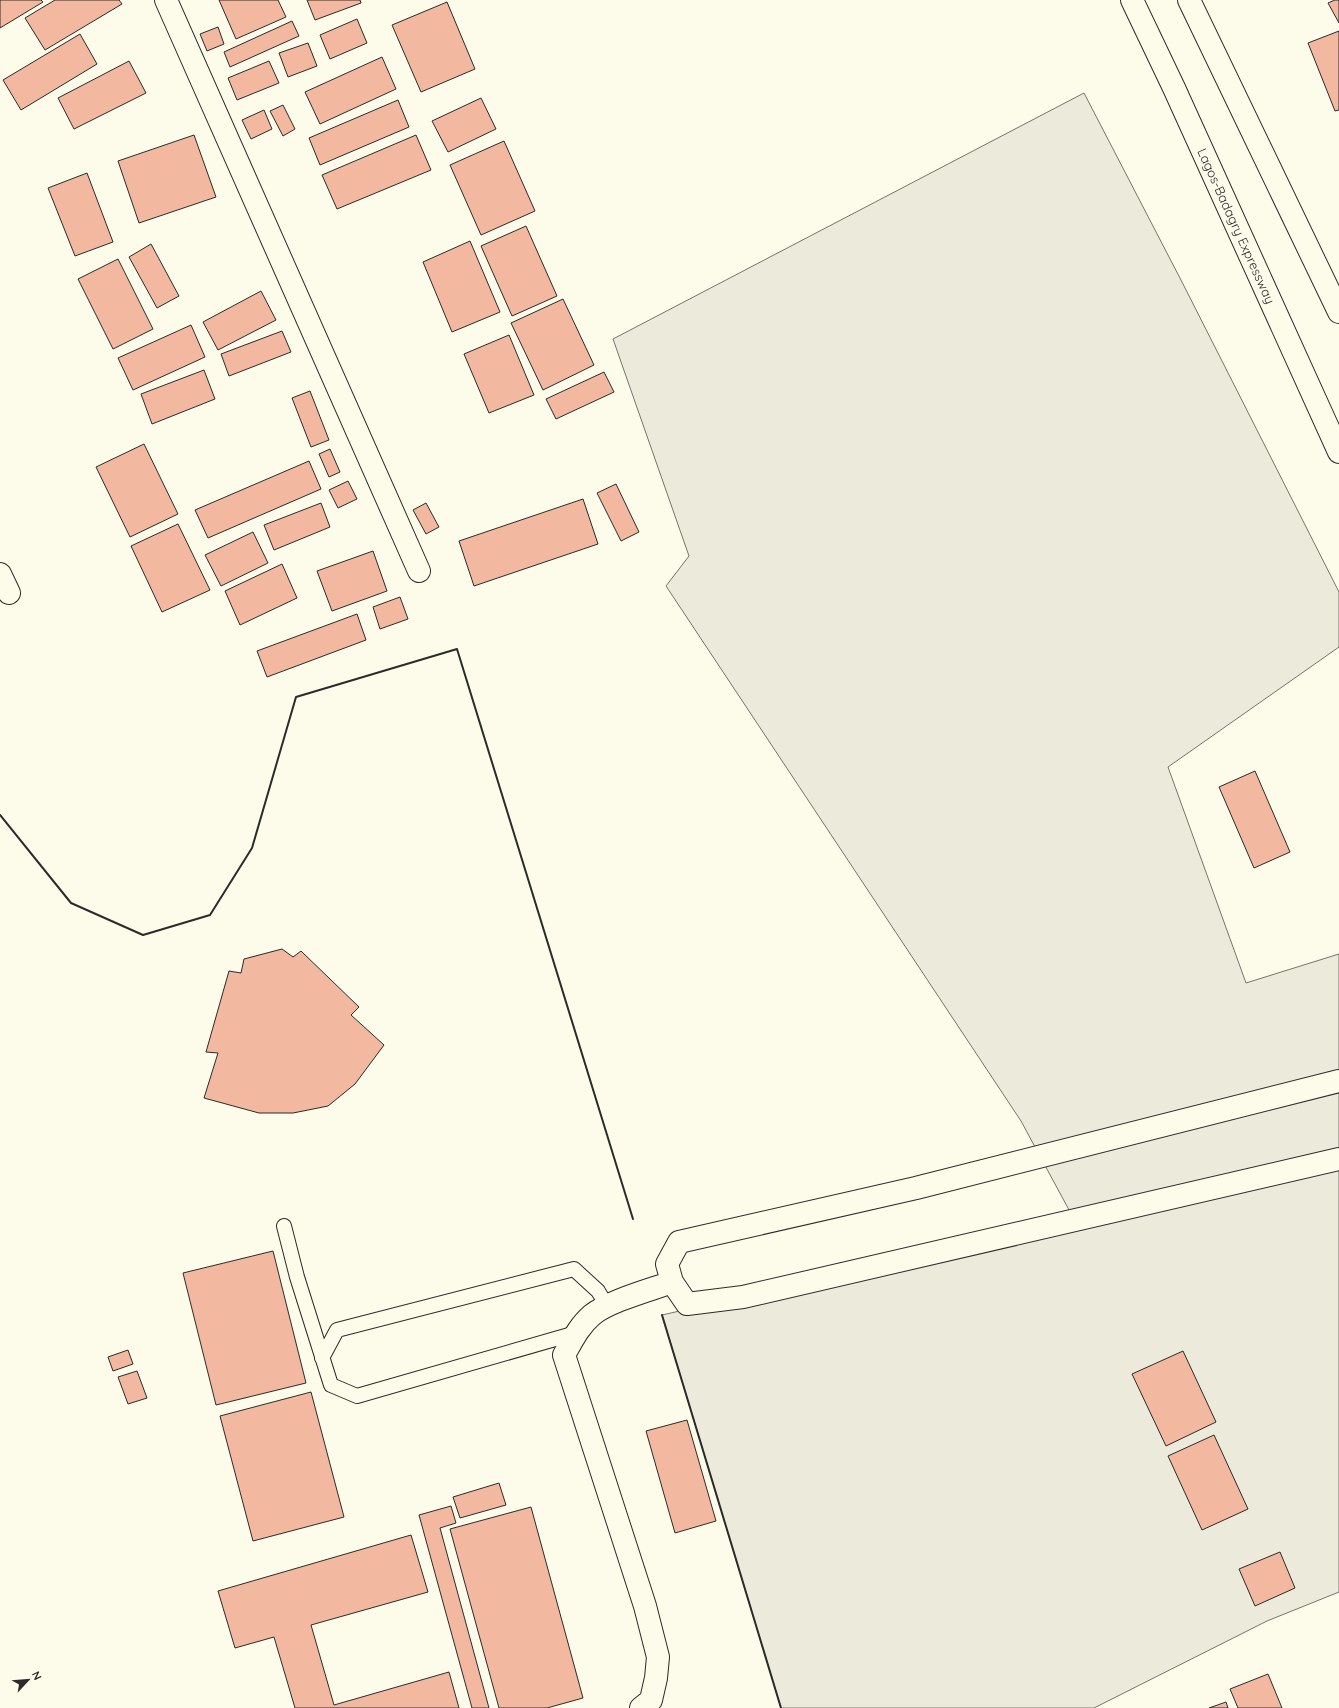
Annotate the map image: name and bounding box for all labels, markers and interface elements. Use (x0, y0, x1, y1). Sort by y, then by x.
street label: Lagos-Badagry Expressway (1194, 146, 1279, 306)
north arrow (8, 1660, 48, 1700)
text: N (29, 1669, 45, 1682)

